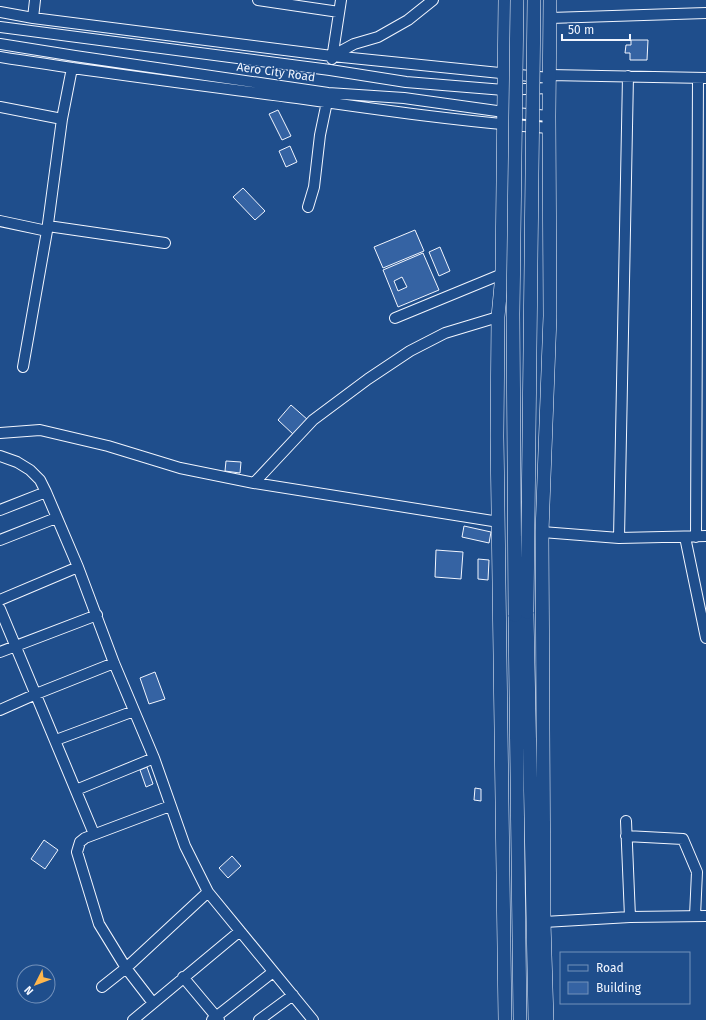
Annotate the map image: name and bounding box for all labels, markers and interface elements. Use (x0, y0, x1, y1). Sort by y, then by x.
scale bar (562, 16, 630, 42)
text: 50 m (568, 23, 594, 37)
street label: Aero City Road (236, 60, 316, 84)
legend (560, 952, 690, 1004)
text: Road (596, 961, 624, 975)
north arrow (16, 964, 56, 1004)
text: Building (596, 981, 642, 995)
text: N (22, 983, 36, 997)

